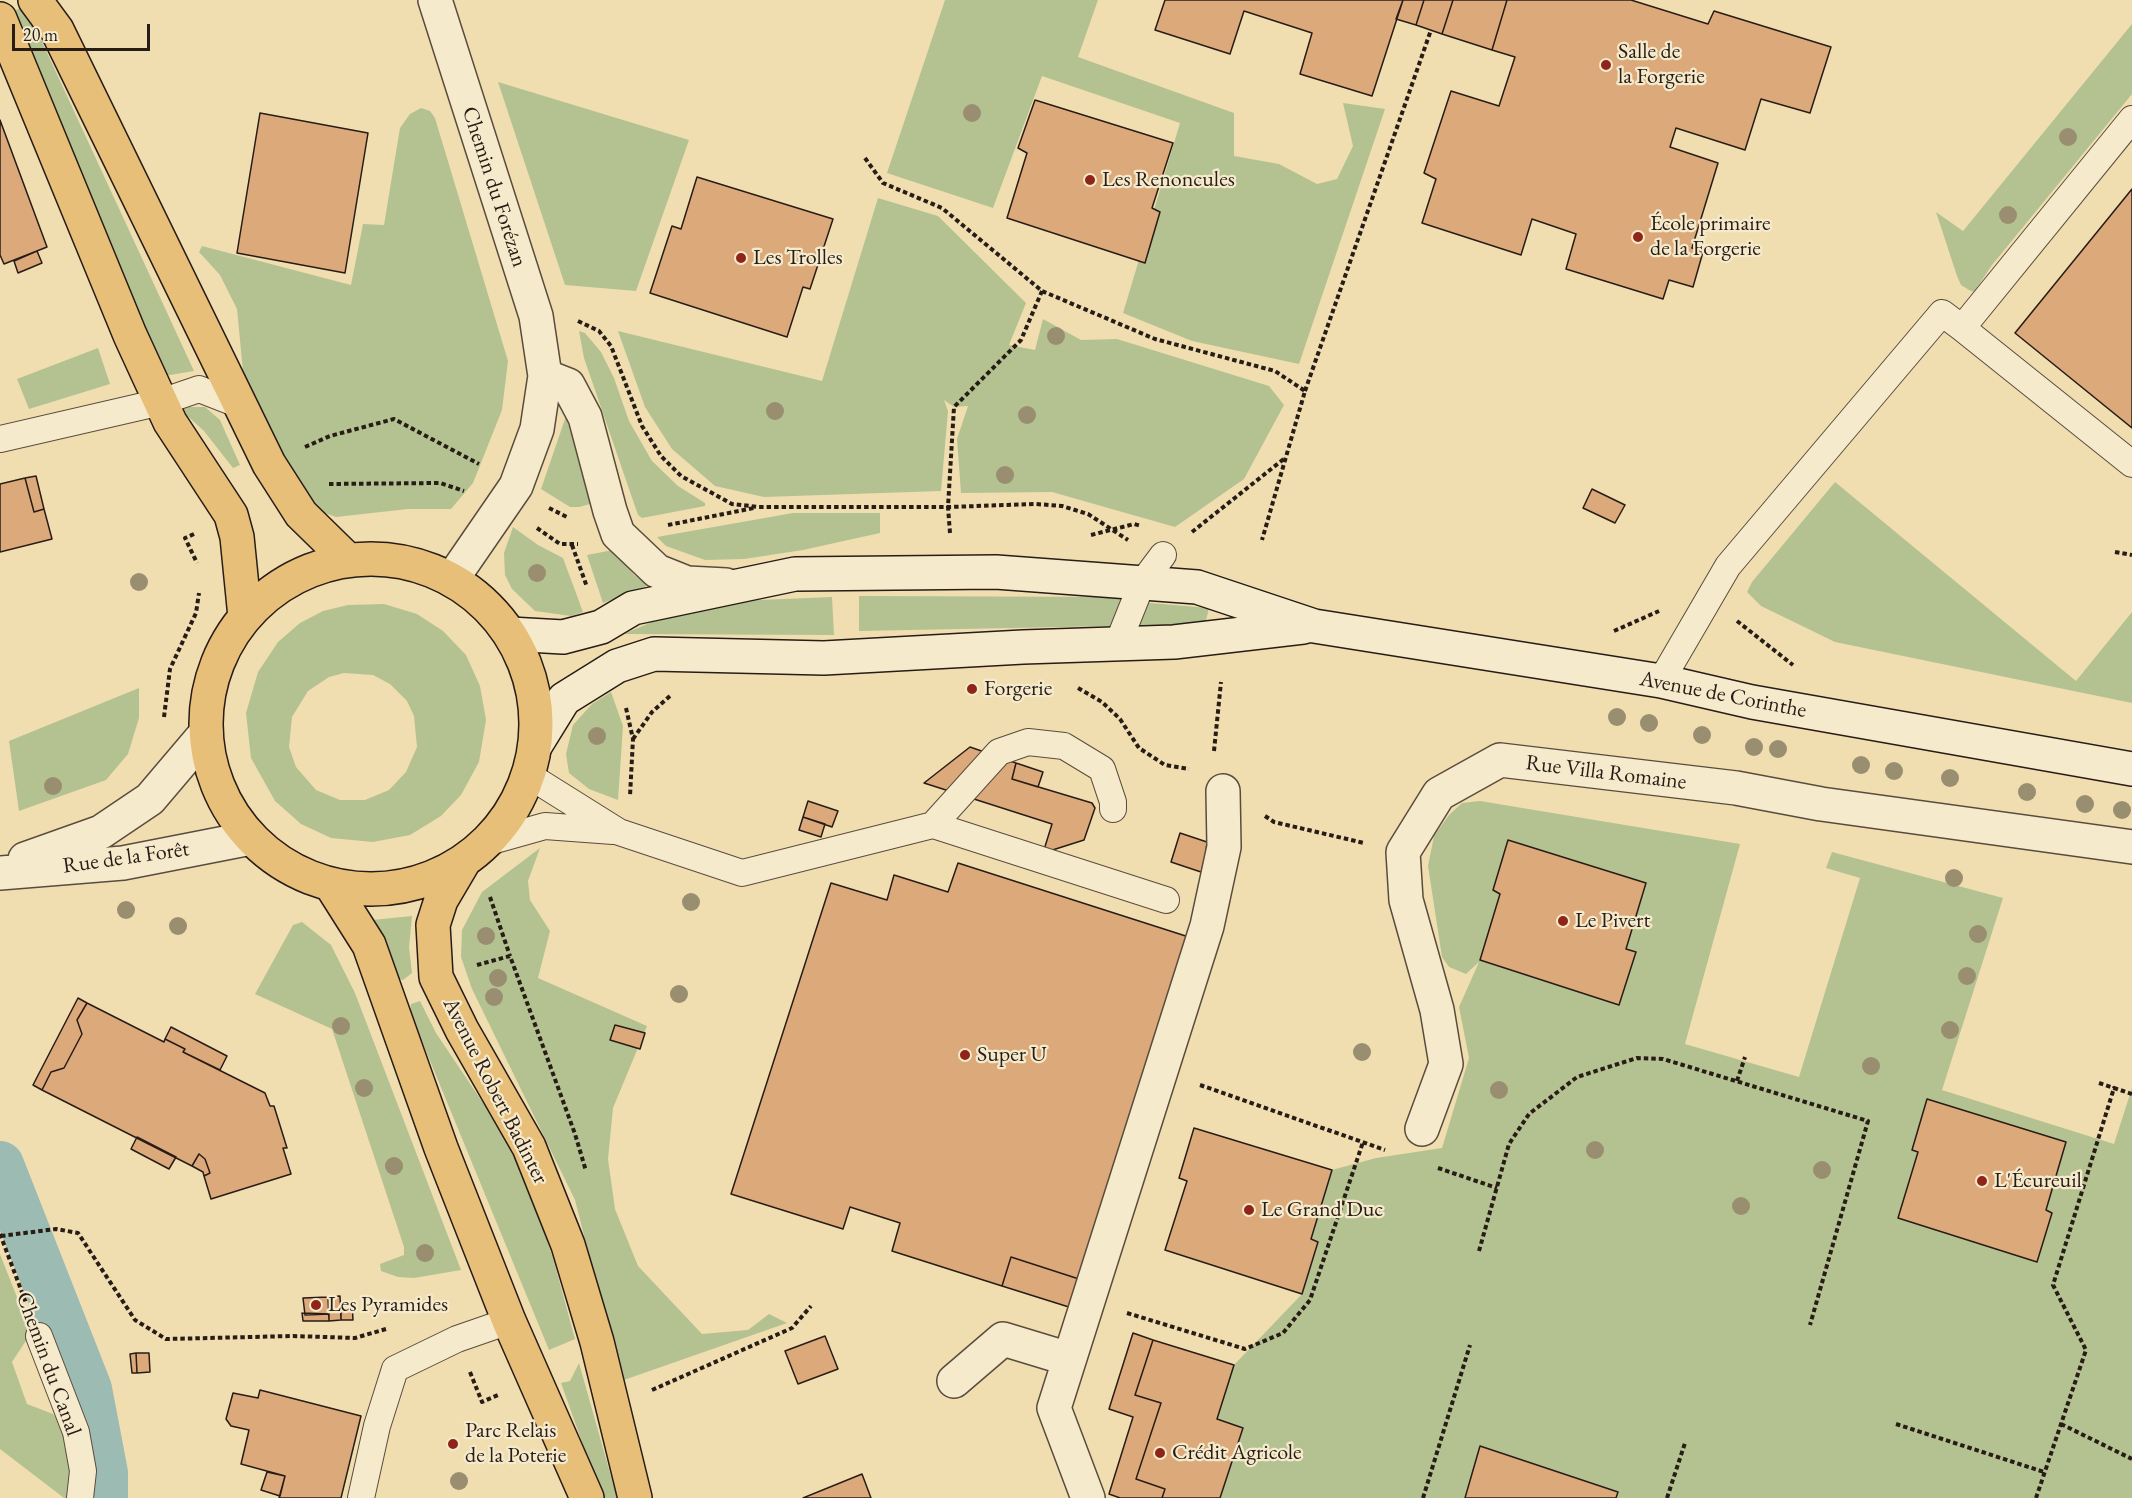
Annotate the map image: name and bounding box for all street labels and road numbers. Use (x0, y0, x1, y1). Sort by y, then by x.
street label: Chemin du Forézan (456, 103, 532, 271)
street label: Avenue de Corinthe (1637, 666, 1809, 724)
street label: Rue Villa Romaine (1524, 750, 1688, 796)
street label: Rue de la Forêt (61, 836, 191, 880)
street label: Avenue Robert Badinter (437, 994, 553, 1188)
street label: Chemin du Canal (10, 1288, 86, 1440)

